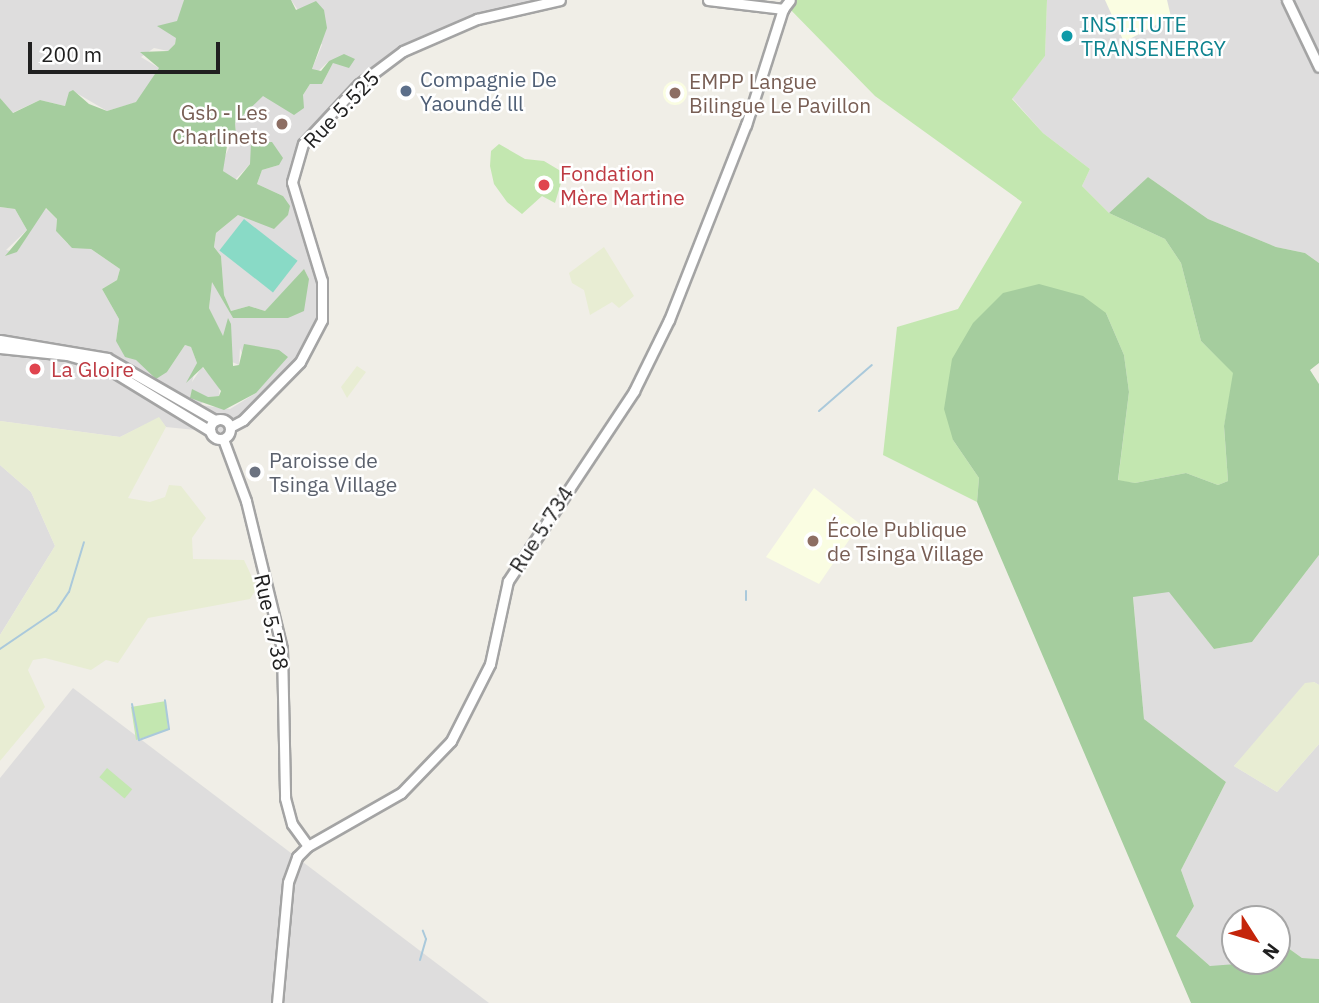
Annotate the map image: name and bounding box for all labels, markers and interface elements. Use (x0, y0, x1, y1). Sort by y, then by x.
place label: INSTITUTE TRANSENERGY (1081, 11, 1226, 61)
scale bar (32, 28, 224, 72)
marker: INSTITUTE TRANSENERGY (1059, 28, 1075, 44)
text: 200 m (41, 40, 102, 68)
street label: Rue 5.525 (298, 65, 384, 153)
place label: Compagnie De Yaoundé lll (420, 66, 557, 116)
place label: EMPP Langue Bilingue Le Pavillon (689, 68, 871, 118)
marker: Compagnie De Yaoundé lll (398, 83, 414, 99)
marker: EMPP Langue Bilingue Le Pavillon (667, 85, 683, 101)
place label: Gsb - Les Charlinets (172, 99, 268, 149)
marker: Gsb - Les Charlinets (274, 116, 290, 132)
place label: Fondation Mère Martine (560, 160, 685, 210)
marker: Fondation Mère Martine (534, 175, 554, 195)
place label: La Gloire (51, 356, 134, 382)
marker: La Gloire (25, 359, 45, 379)
place label: Paroisse de Tsinga Village (269, 447, 397, 497)
marker: Paroisse de Tsinga Village (247, 464, 263, 480)
street label: Rue 5.734 (504, 481, 578, 577)
place label: École Publique de Tsinga Village (827, 516, 984, 566)
marker: École Publique de Tsinga Village (805, 533, 821, 549)
street label: Rue 5.738 (249, 571, 295, 673)
north arrow (1221, 905, 1291, 975)
text: N (1257, 939, 1285, 964)

